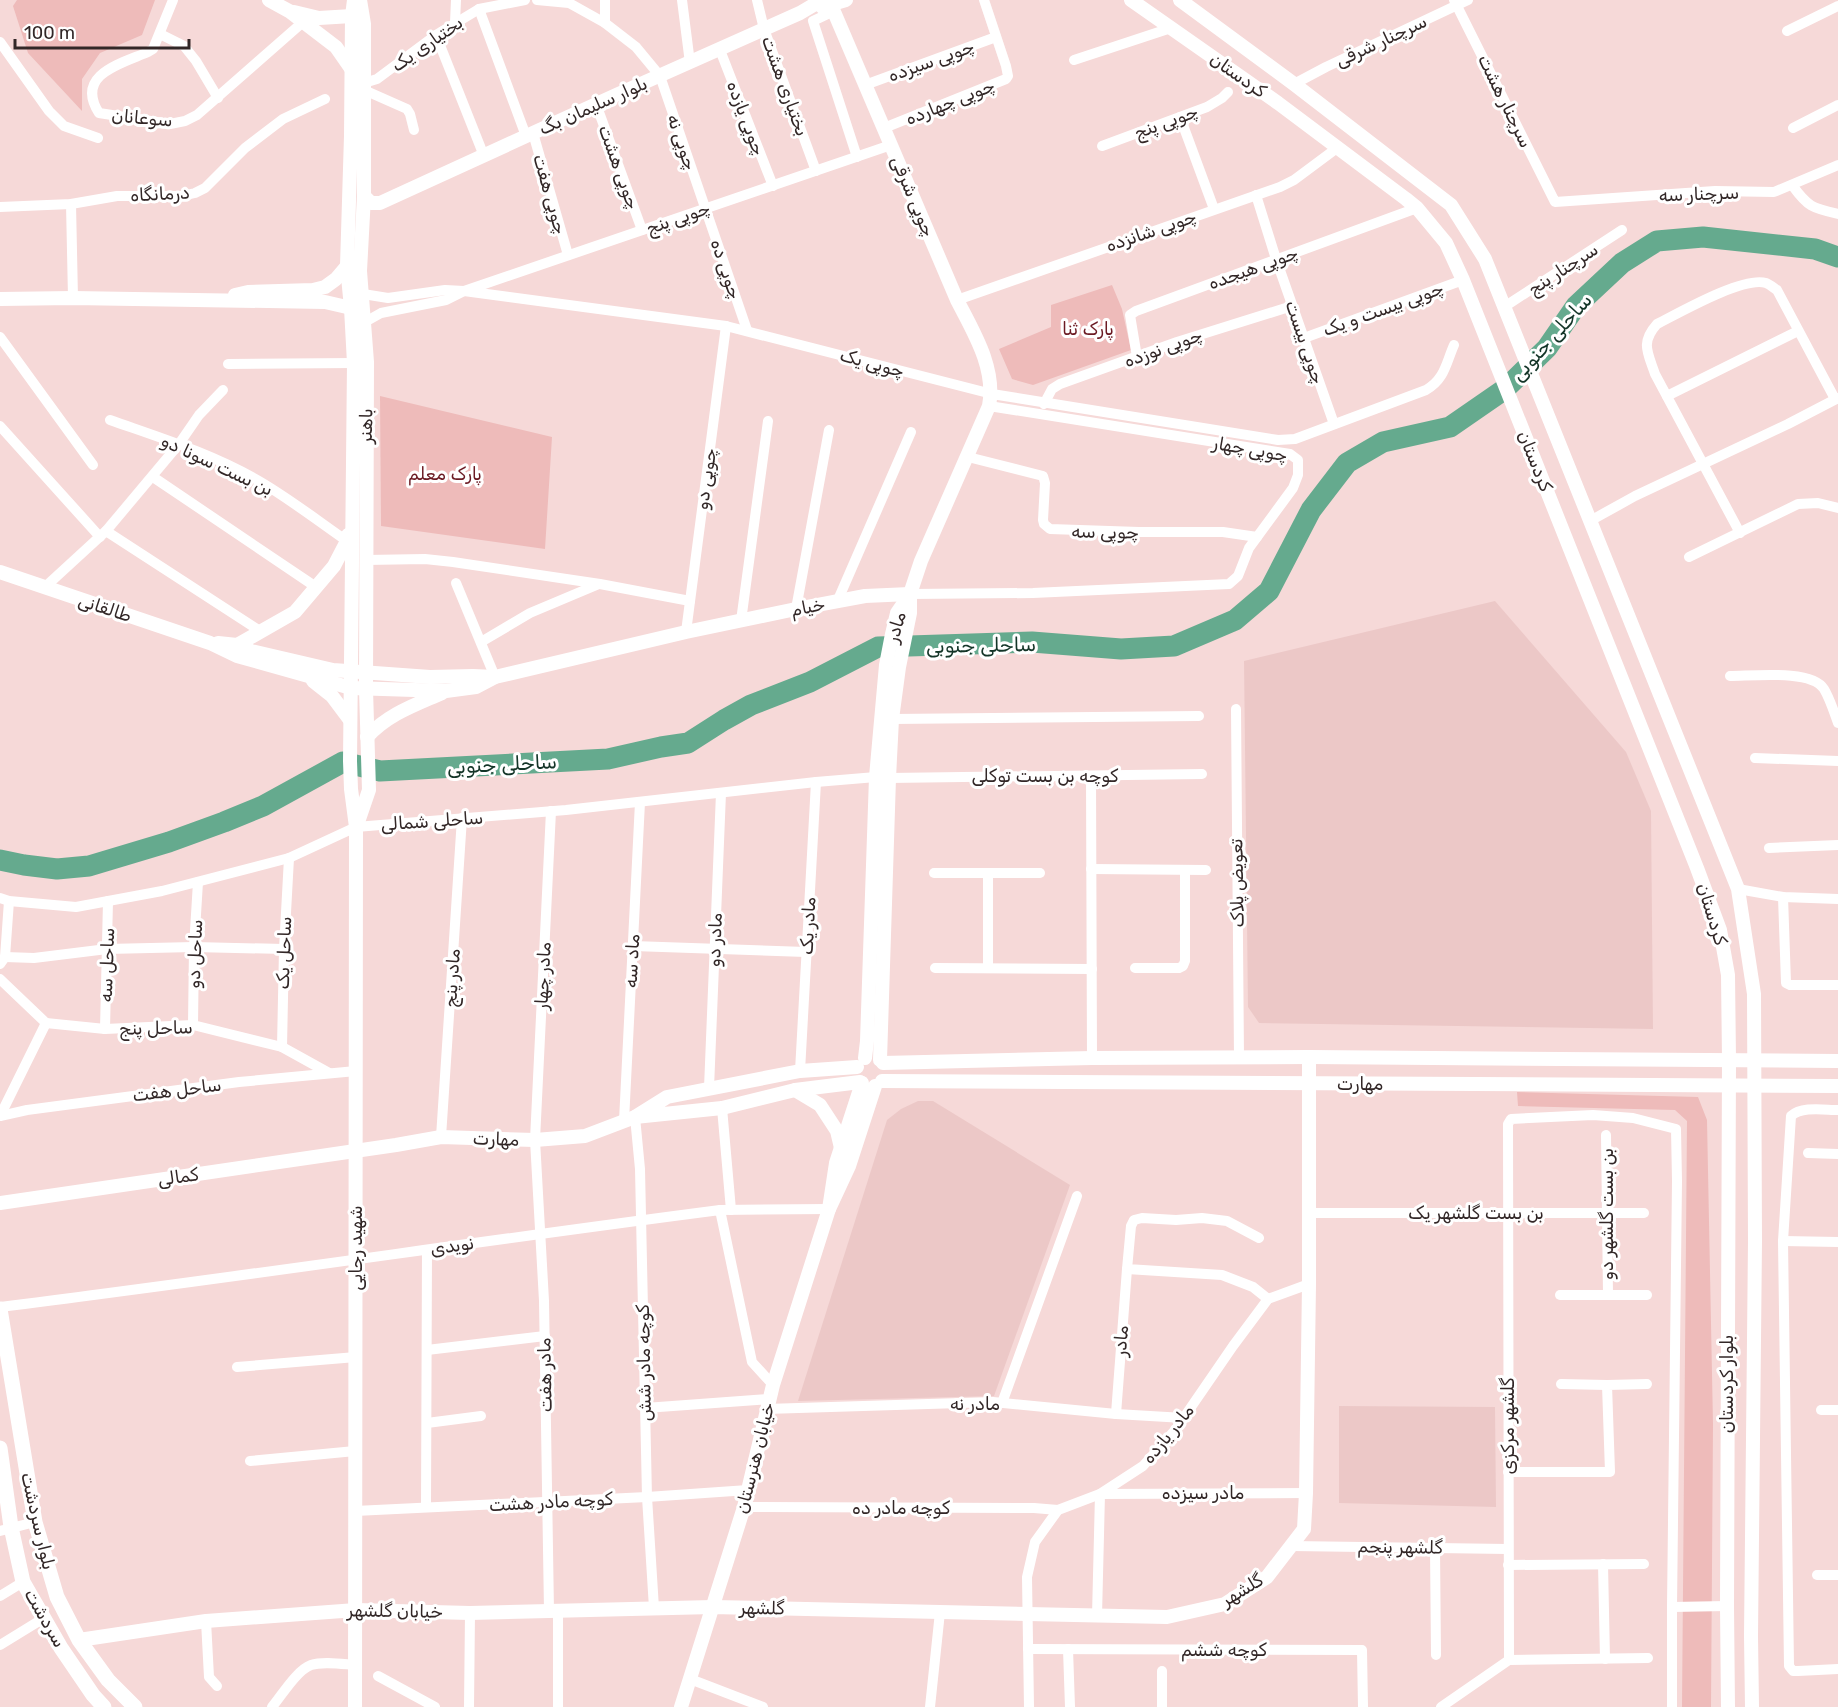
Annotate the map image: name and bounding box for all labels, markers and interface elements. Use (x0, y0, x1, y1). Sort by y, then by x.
street label: سرچنار شرقی (1332, 10, 1430, 72)
street label: بختیاری یک (387, 11, 467, 77)
scale bar (15, 12, 189, 50)
text: 100 m (24, 22, 75, 44)
street label: بختیاری هشت (757, 33, 813, 139)
street label: چوپی سیزده (885, 35, 977, 88)
street label: کردستان (1206, 48, 1270, 102)
street label: سرچنار هشت (1473, 51, 1537, 151)
street label: بلوار سلیمان بگ (535, 72, 651, 140)
street label: چوپی چهارده (902, 74, 998, 131)
street label: چوپی یازده (721, 78, 770, 159)
street label: چوپی پنج (1131, 100, 1201, 145)
street label: سوعانان (111, 104, 173, 132)
street label: چوپی نه (661, 111, 702, 173)
street label: چوپی هشت (593, 122, 644, 212)
street label: چوپی هفت (527, 152, 572, 237)
street label: چوپی شرقی (885, 152, 940, 240)
street label: درمانگاه (130, 181, 190, 207)
street label: سرچنار سه (1658, 182, 1740, 206)
street label: چوپی پنج (643, 197, 713, 240)
street label: چوپی شانزده (1103, 205, 1199, 258)
street label: چوپی ده (705, 236, 746, 302)
street label: سرچنار پنج (1524, 238, 1603, 301)
street label: چوپی هیجده (1205, 242, 1301, 295)
street label: چوپی بیست و یک (1320, 277, 1447, 342)
water label: ساحلی جنوبی (1505, 288, 1597, 386)
street label: چوپی بیست (1280, 298, 1329, 387)
park label: پارک ثنا (1062, 318, 1114, 341)
street label: چوپی نوزده (1121, 324, 1205, 373)
street label: چوپی یک (837, 344, 906, 383)
street label: باهنر (355, 408, 377, 445)
street label: کردستان (1513, 427, 1557, 495)
street label: بن بست سونا دو (158, 429, 276, 501)
street label: چوپی چهار (1210, 431, 1289, 467)
street label: چوپی دو (691, 447, 722, 511)
park label: پارک معلم (408, 463, 482, 486)
street label: چوپی سه (1071, 520, 1139, 545)
street label: طالقانی (75, 589, 135, 627)
street label: خیام (789, 593, 827, 621)
street label: مادر (881, 609, 911, 646)
water label: ساحلی جنوبی (926, 632, 1036, 658)
water label: ساحلی جنوبی (446, 749, 558, 779)
street label: کوچه بن بست توکلی (972, 765, 1119, 787)
street label: ساحلی شمالی (380, 806, 484, 836)
street label: تعویض پلاک (1225, 838, 1250, 928)
street label: کردستان (1692, 880, 1732, 948)
street label: مادر یک (795, 896, 821, 956)
street label: مادر دو (703, 912, 727, 968)
street label: ساحل یک (272, 916, 296, 990)
street label: ساحل دو (183, 919, 207, 989)
street label: ساحل سه (95, 927, 119, 1003)
street label: ماد سه (620, 933, 644, 989)
street label: مادر چهار (530, 941, 556, 1011)
street label: مادر پنج (439, 948, 466, 1008)
street label: ساحل پنج (119, 1016, 193, 1041)
street label: مهارت (1337, 1073, 1383, 1095)
street label: ساحل هفت (131, 1074, 223, 1106)
street label: مهارت (472, 1127, 520, 1151)
street label: بن بست گلشهر دو (1596, 1148, 1618, 1280)
street label: کمالی (156, 1163, 200, 1191)
street label: بن بست گلشهر یک (1408, 1202, 1544, 1224)
street label: شهید رجایی (345, 1205, 367, 1291)
street label: نویدی (428, 1232, 476, 1260)
street label: کوچه مادر شش (632, 1304, 656, 1422)
street label: مادر (1109, 1325, 1133, 1358)
street label: بلوار کردستان (1716, 1335, 1738, 1433)
street label: مادر هفت (533, 1338, 557, 1412)
street label: گلشهر مرکزی (1497, 1378, 1519, 1474)
street label: مادر نه (950, 1393, 1000, 1415)
street label: خیابان هنرستان (731, 1400, 779, 1516)
street label: مادر یازده (1137, 1400, 1199, 1468)
street label: بلوار سردشت (16, 1470, 60, 1572)
street label: مادر سیزده (1162, 1482, 1244, 1504)
street label: کوچه مادر هشت (488, 1488, 614, 1516)
street label: کوچه مادر ده (852, 1497, 950, 1519)
street label: گلشهر پنجم (1357, 1535, 1443, 1560)
street label: گلشهر (1216, 1569, 1267, 1612)
street label: سردشت (19, 1585, 71, 1651)
street label: گلشهر (738, 1597, 785, 1619)
street label: خیابان گلشهر (346, 1599, 443, 1623)
street label: کوچه ششم (1181, 1639, 1267, 1662)

